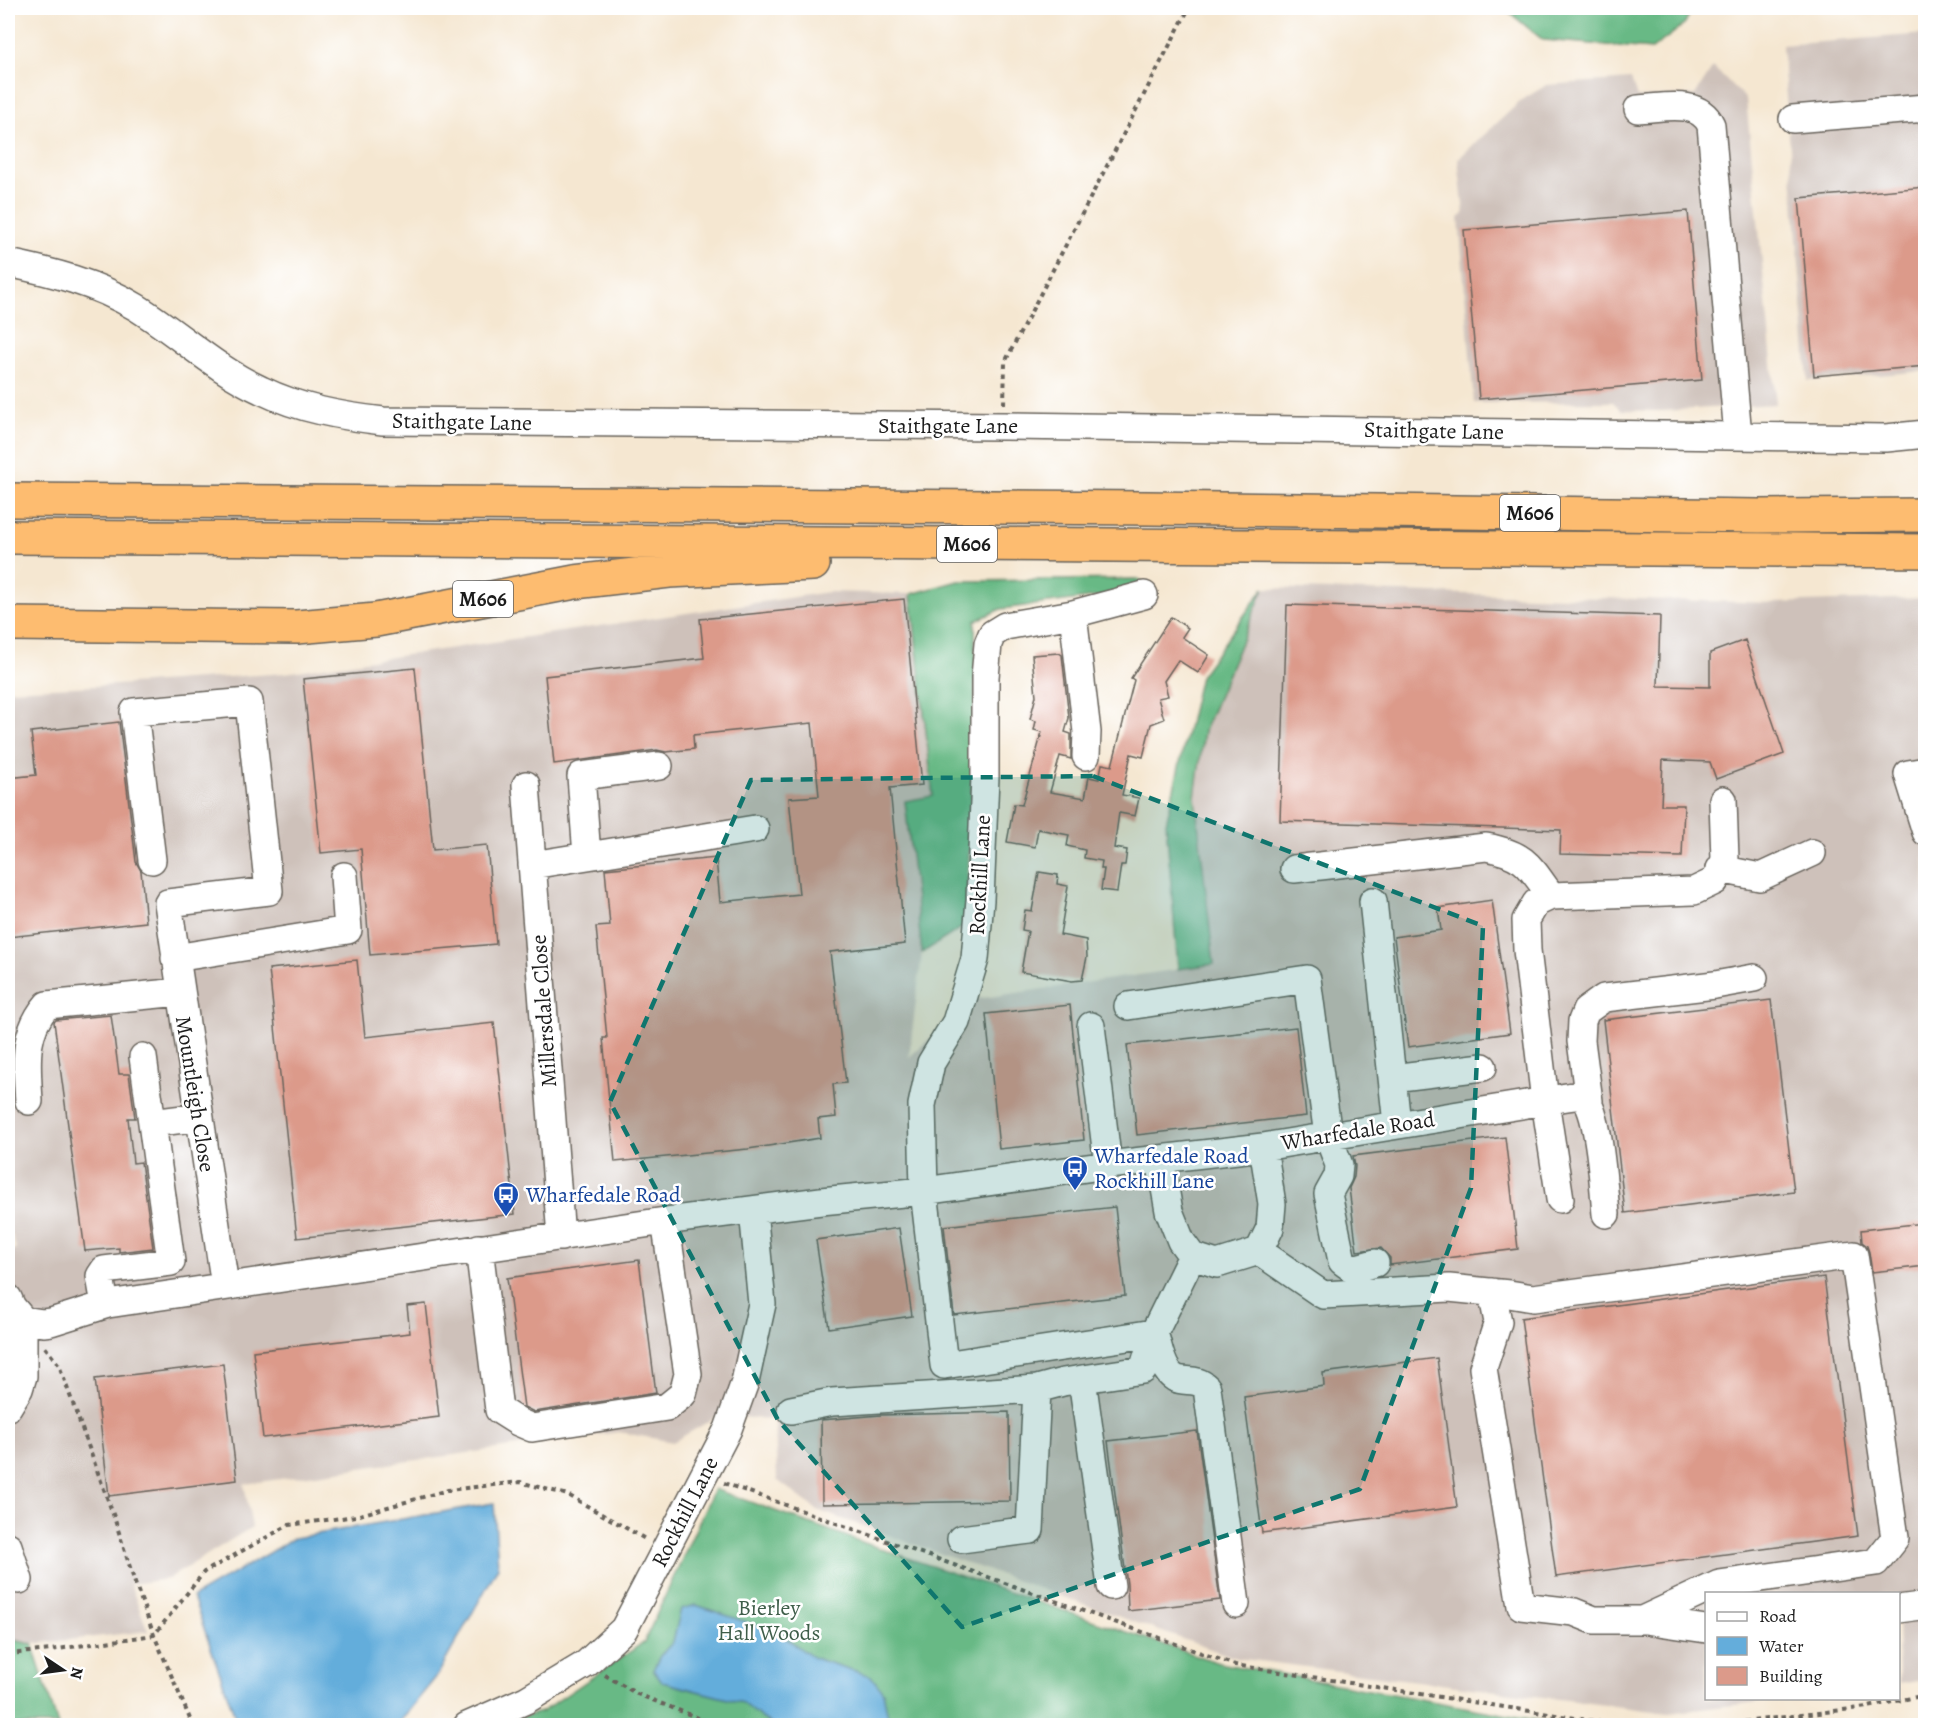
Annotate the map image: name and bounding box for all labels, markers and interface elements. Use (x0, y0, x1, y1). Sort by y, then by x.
street label: Staithgate Lane (392, 406, 532, 438)
street label: Staithgate Lane (878, 411, 1018, 441)
street label: Staithgate Lane (1364, 415, 1504, 447)
road number: M606 (1500, 495, 1560, 531)
road number: M606 (937, 526, 997, 562)
road number: M606 (453, 581, 513, 617)
street label: Rockhill Lane (962, 814, 998, 936)
street label: Millersdale Close (524, 934, 564, 1088)
street label: Mountleigh Close (168, 1014, 222, 1174)
street label: Wharfedale Road (1278, 1104, 1437, 1158)
place label: Wharfedale Road Rockhill Lane (1093, 1141, 1249, 1196)
bus stop icon: Wharfedale Road Rockhill Lane (1060, 1154, 1090, 1192)
bus stop icon: Wharfedale Road (491, 1180, 521, 1218)
place label: Wharfedale Road (525, 1180, 681, 1210)
street label: Rockhill Lane (644, 1452, 726, 1572)
legend (1705, 1592, 1900, 1700)
park label: Bierley Hall Woods (718, 1593, 820, 1648)
text: Road (1759, 1604, 1797, 1628)
text: Water (1758, 1634, 1804, 1658)
north arrow (33, 1640, 93, 1700)
text: Building (1759, 1664, 1823, 1688)
text: N (65, 1665, 89, 1682)

